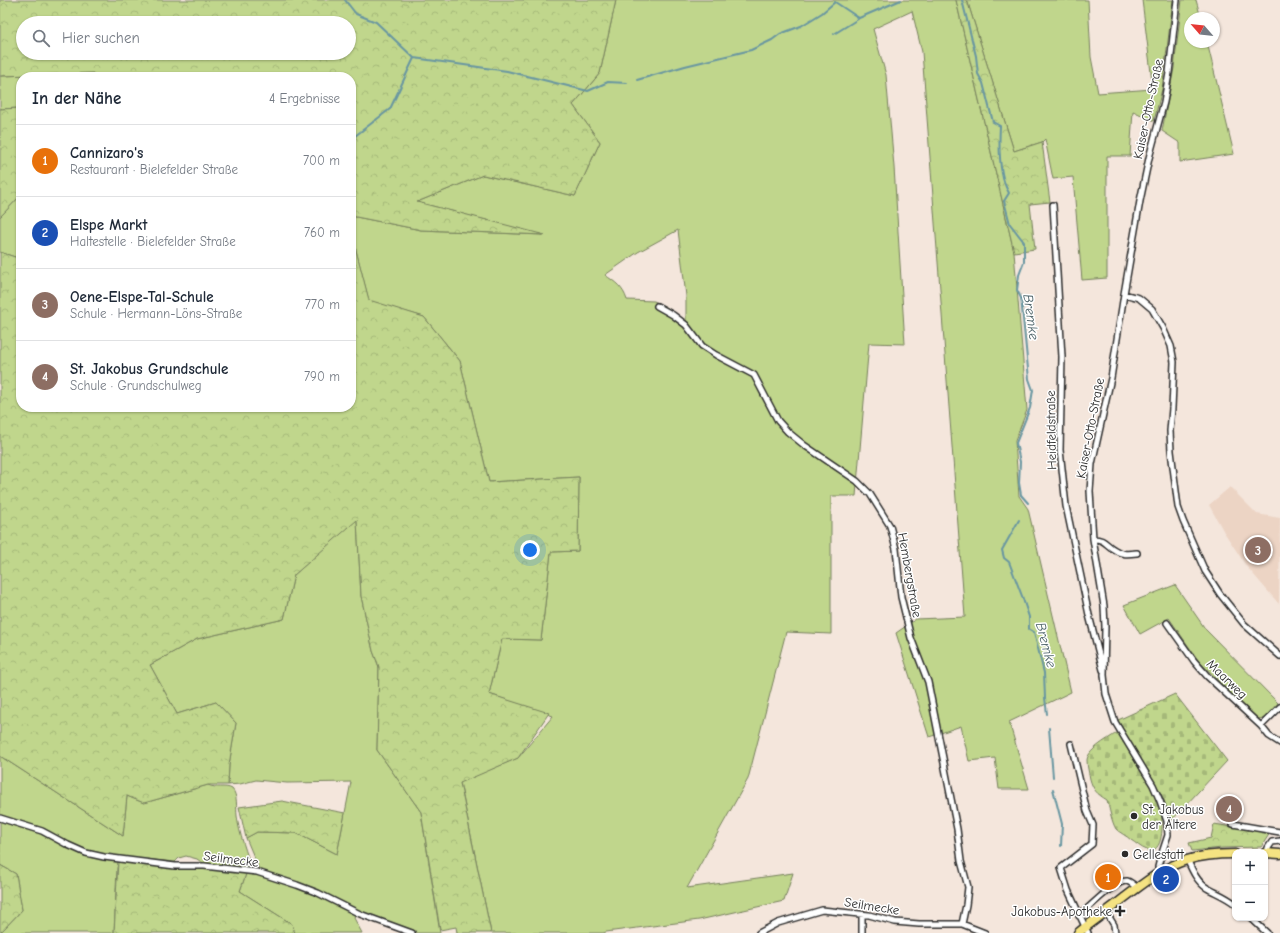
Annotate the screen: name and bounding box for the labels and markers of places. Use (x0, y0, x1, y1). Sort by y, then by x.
pin: 3 (1245, 535, 1271, 565)
pin: 4 (1216, 794, 1242, 824)
place label: St. Jakobus der Ältere (1142, 802, 1204, 832)
marker: St. Jakobus der Ältere (1129, 811, 1139, 821)
place label: Gellestatt (1133, 847, 1185, 862)
marker: Gellestatt (1120, 849, 1130, 859)
pin: 1 (1095, 862, 1121, 892)
pin: 2 (1153, 864, 1179, 894)
place label: Jakobus-Apotheke (1011, 904, 1112, 919)
marker: Jakobus-Apotheke (1115, 906, 1125, 916)

